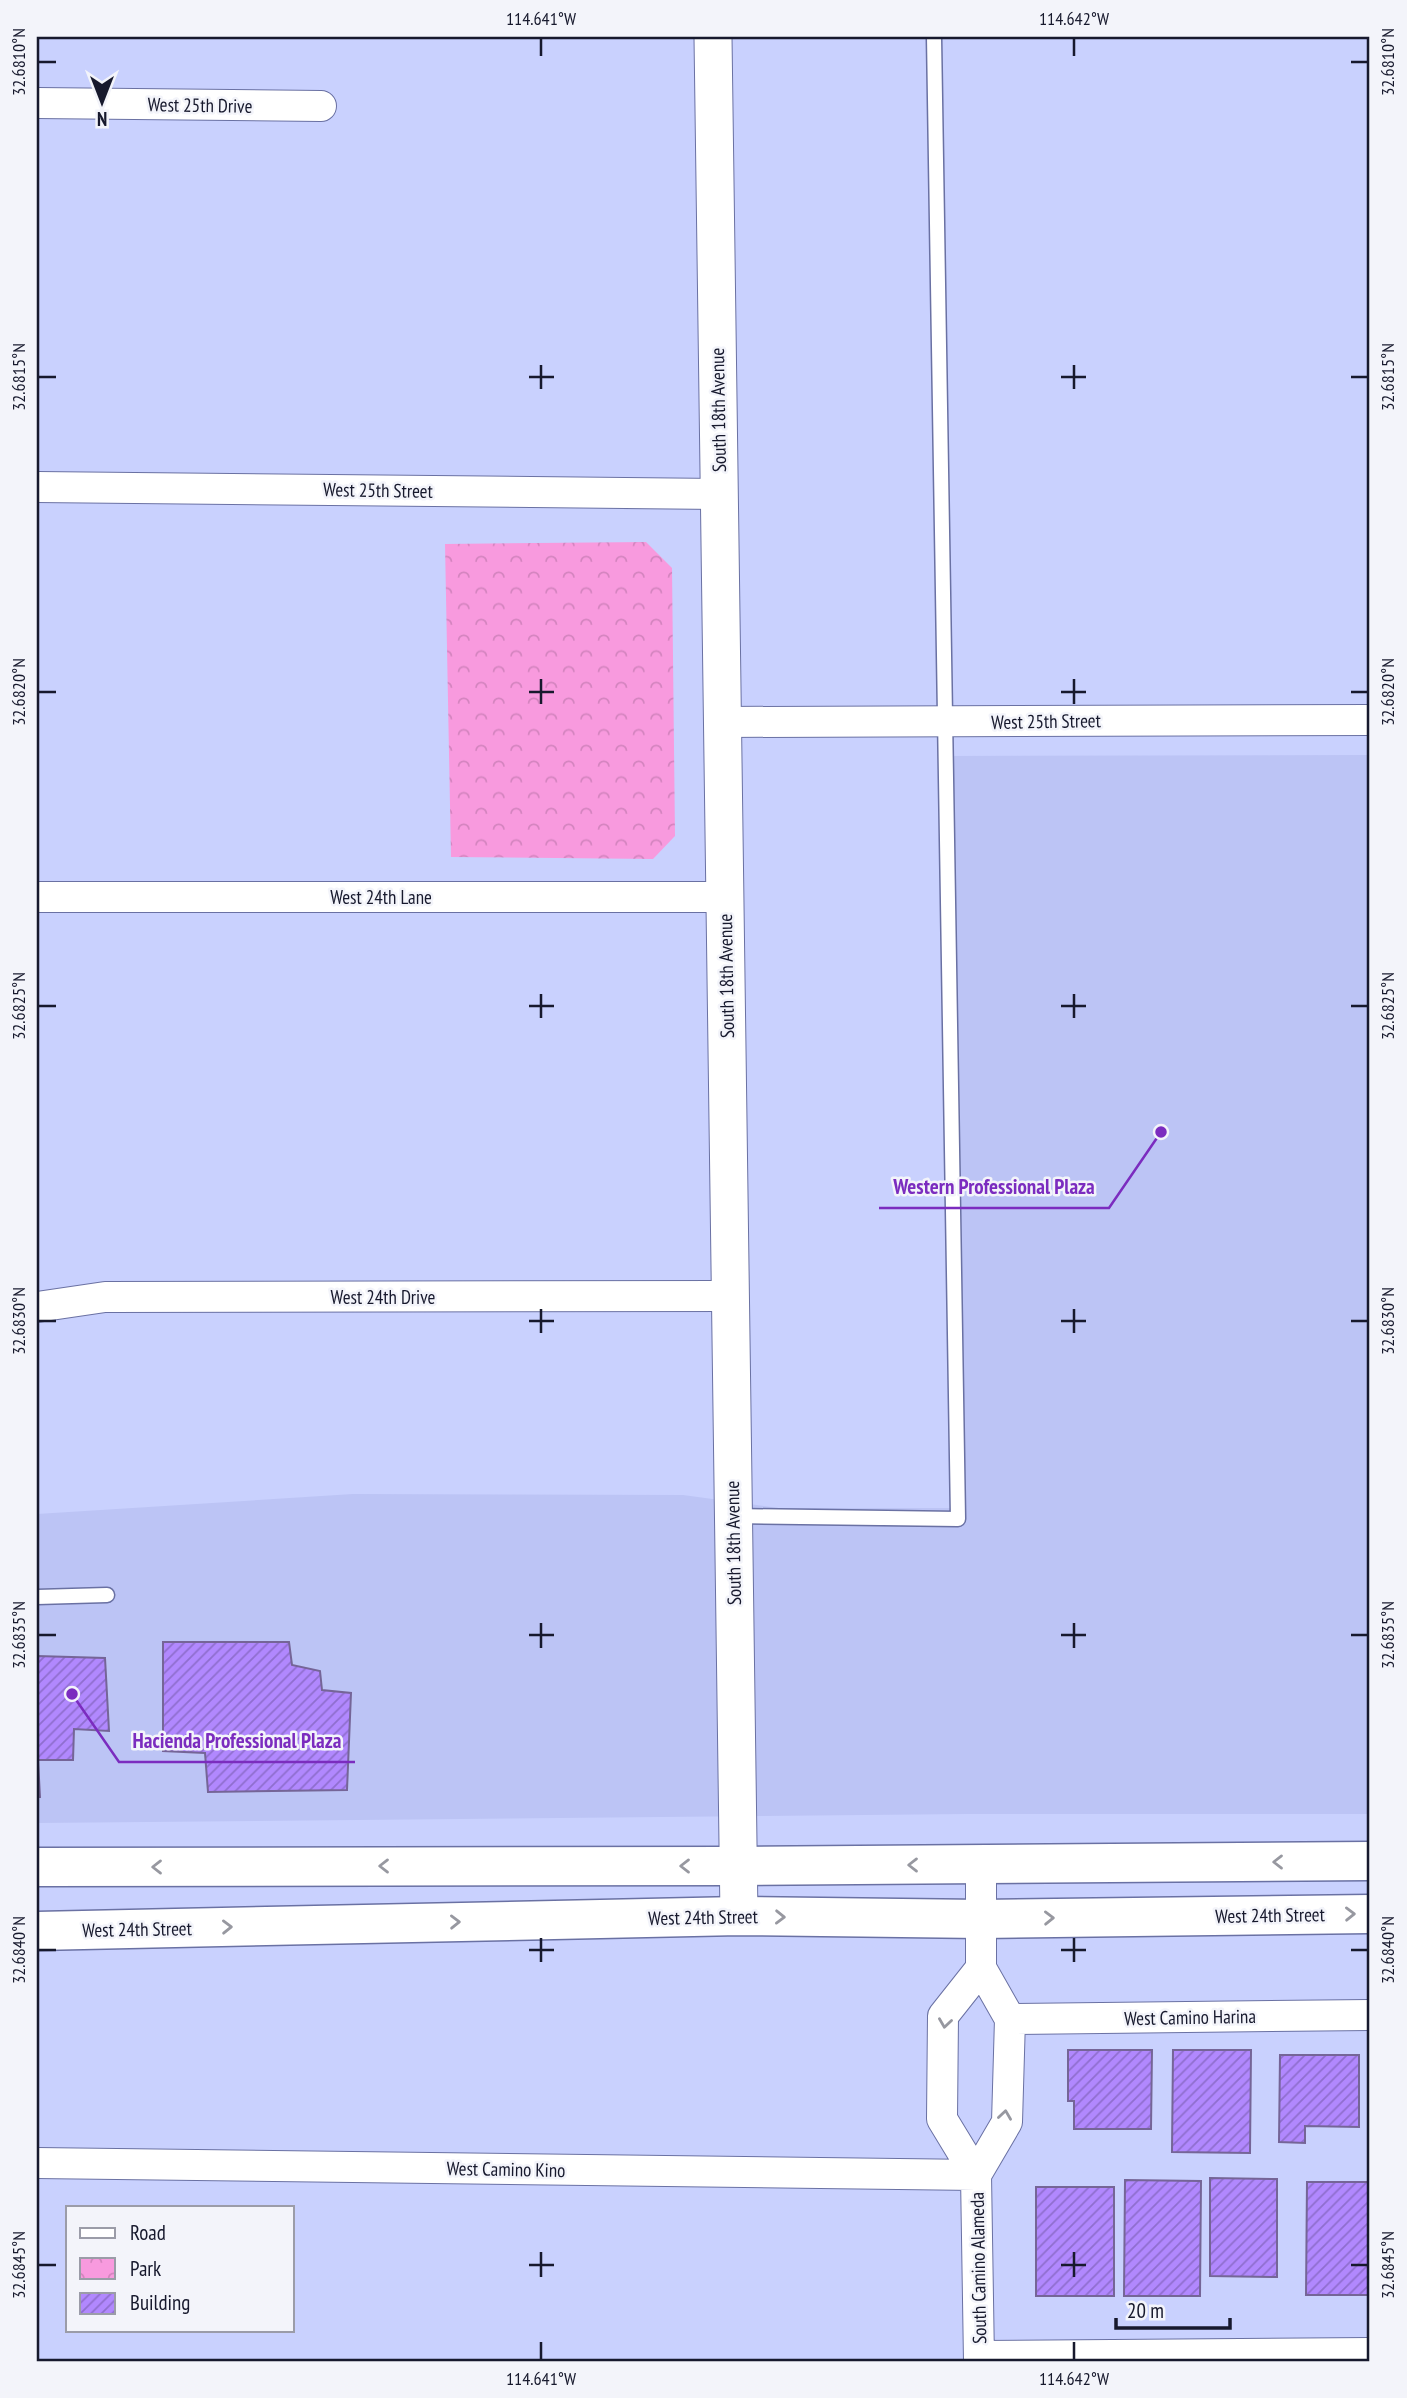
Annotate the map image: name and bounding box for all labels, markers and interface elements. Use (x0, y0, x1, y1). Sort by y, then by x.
text: 114.641°W (506, 7, 576, 30)
text: 114.642°W (1039, 7, 1109, 30)
text: 32.6810°N (7, 28, 30, 96)
text: 32.6810°N (1376, 28, 1399, 96)
north arrow (66, 66, 136, 136)
street label: West 25th Drive (147, 92, 253, 118)
text: N (97, 107, 107, 131)
text: 32.6815°N (7, 343, 30, 411)
text: 32.6815°N (1376, 343, 1399, 411)
street label: South 18th Avenue (705, 347, 731, 472)
street label: West 25th Street (323, 477, 434, 503)
text: 32.6820°N (7, 658, 30, 726)
text: 32.6820°N (1376, 658, 1399, 726)
street label: West 25th Street (991, 708, 1102, 734)
street label: West 24th Lane (330, 885, 432, 909)
street label: South 18th Avenue (713, 913, 739, 1038)
text: 32.6825°N (7, 972, 30, 1040)
text: 32.6825°N (1376, 972, 1399, 1040)
callout: Western Professional Plaza (879, 1166, 1109, 1208)
text: Western Professional Plaza (892, 1173, 1095, 1200)
street label: West 24th Drive (331, 1285, 436, 1309)
text: 32.6830°N (7, 1287, 30, 1355)
text: 32.6830°N (1376, 1287, 1399, 1355)
street label: South 18th Avenue (720, 1480, 746, 1605)
text: 32.6835°N (7, 1601, 30, 1669)
text: 32.6835°N (1376, 1601, 1399, 1669)
callout: Hacienda Professional Plaza (119, 1720, 355, 1762)
text: Hacienda Professional Plaza (133, 1727, 342, 1754)
one-way arrow (1272, 1854, 1282, 1870)
one-way arrow (907, 1857, 918, 1873)
one-way arrow (680, 1858, 690, 1874)
one-way arrow (151, 1859, 162, 1875)
one-way arrow (379, 1859, 390, 1874)
street label: West 24th Street (1215, 1902, 1326, 1928)
street label: West 24th Street (648, 1904, 759, 1930)
one-way arrow (1345, 1907, 1356, 1922)
one-way arrow (776, 1909, 786, 1925)
one-way arrow (1044, 1911, 1055, 1926)
one-way arrow (450, 1915, 461, 1930)
text: 32.6840°N (7, 1916, 30, 1984)
street label: West 24th Street (82, 1916, 193, 1942)
text: 32.6840°N (1376, 1916, 1399, 1984)
one-way arrow (223, 1919, 233, 1935)
street label: West Camino Harina (1124, 2004, 1256, 2030)
one-way arrow (937, 2018, 952, 2029)
one-way arrow (998, 2109, 1013, 2121)
street label: West Camino Kino (446, 2156, 566, 2182)
street label: South Camino Alameda (965, 2192, 991, 2344)
legend (66, 2206, 294, 2332)
text: Road (130, 2219, 166, 2246)
text: 32.6845°N (7, 2231, 30, 2299)
text: 32.6845°N (1376, 2231, 1399, 2299)
text: Park (130, 2255, 161, 2282)
scale bar (1116, 2286, 1230, 2330)
text: Building (130, 2289, 190, 2316)
text: 20 m (1127, 2297, 1164, 2324)
text: 114.641°W (506, 2367, 576, 2390)
text: 114.642°W (1039, 2367, 1109, 2390)

